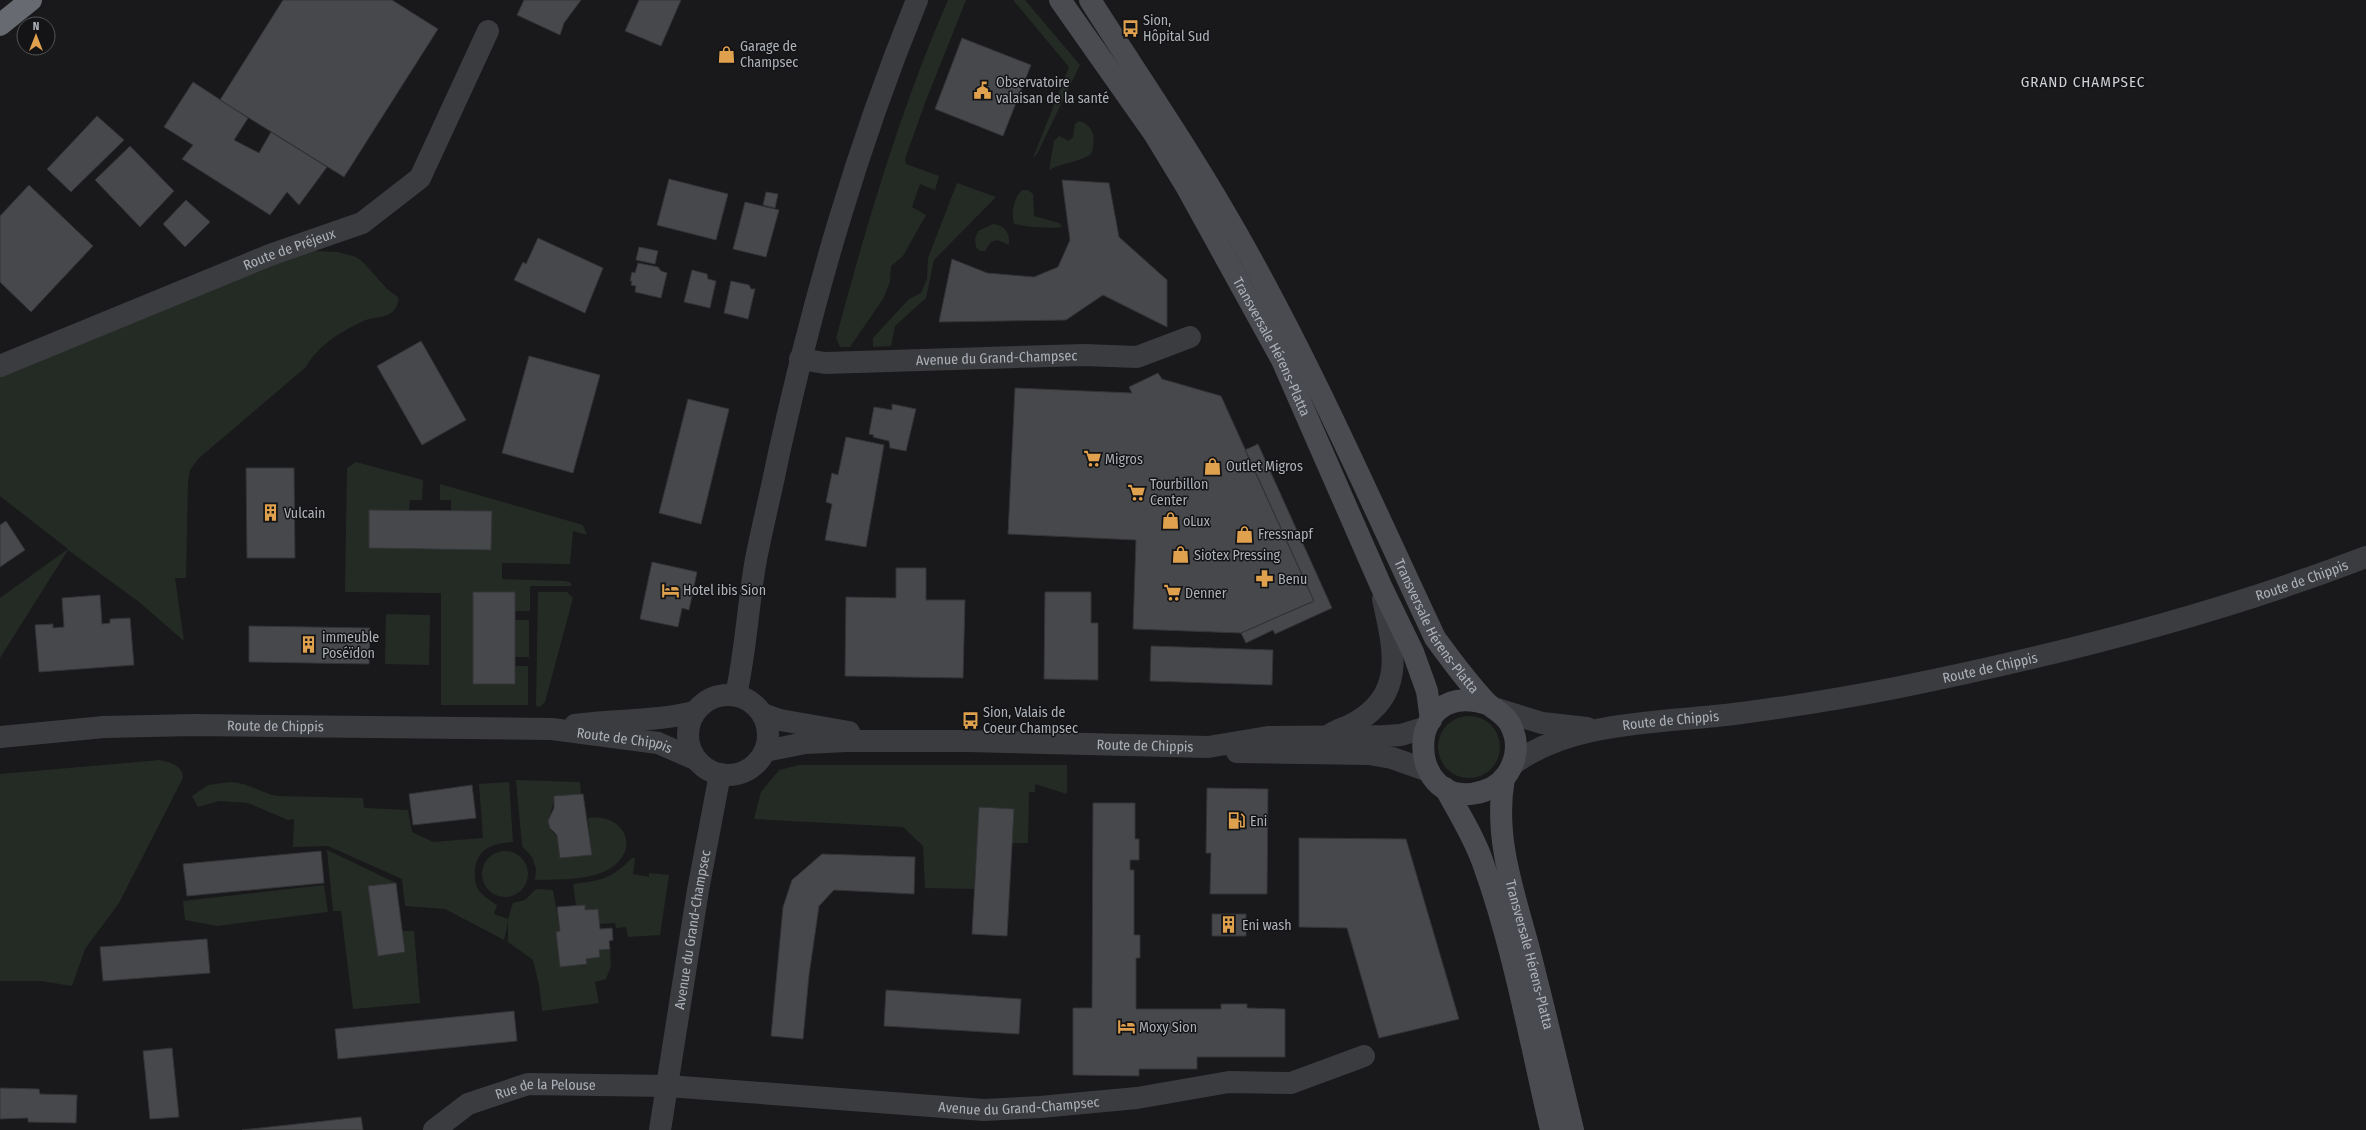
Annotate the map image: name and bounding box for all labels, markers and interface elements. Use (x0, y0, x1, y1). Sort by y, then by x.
place label: Sion, Hôpital Sud (1143, 12, 1210, 45)
north arrow (16, 16, 56, 56)
bus stop icon: Sion, Hôpital Sud (1120, 18, 1140, 38)
text: N (33, 20, 39, 33)
place label: Garage de Champsec (740, 38, 798, 71)
shop icon: Garage de Champsec (717, 44, 737, 64)
district label: GRAND CHAMPSEC (2021, 73, 2145, 91)
place label: Observatoire valaisan de la santé (996, 74, 1109, 107)
public building icon: Observatoire valaisan de la santé (973, 80, 993, 100)
street label: Route de Préjeux (241, 224, 338, 274)
street label: Transversale Hérens-Platta (1229, 274, 1314, 419)
street label: Avenue du Grand-Champsec (916, 347, 1078, 369)
supermarket icon: Migros (1082, 449, 1102, 469)
place label: Migros (1105, 451, 1143, 468)
shop icon: Outlet Migros (1203, 456, 1223, 476)
place label: Outlet Migros (1226, 458, 1303, 475)
place label: Tourbillon Center (1150, 476, 1208, 509)
supermarket icon: Tourbillon Center (1127, 482, 1147, 502)
building icon: Vulcain (261, 503, 281, 523)
place label: Vulcain (284, 505, 325, 522)
shop icon: oLux (1160, 511, 1180, 531)
place label: oLux (1183, 513, 1211, 530)
shop icon: Fressnapf (1235, 524, 1255, 544)
place label: Fressnapf (1258, 526, 1315, 543)
shop icon: Siotex Pressing (1171, 545, 1191, 565)
place label: Siotex Pressing (1194, 547, 1281, 564)
street label: Transversale Hérens-Platta (1391, 556, 1483, 697)
street label: Route de Chippis (2253, 556, 2350, 604)
pharmacy icon: Benu (1255, 569, 1275, 589)
place label: Benu (1278, 571, 1307, 588)
hotel icon: Hotel ibis Sion (660, 580, 680, 600)
place label: Hotel ibis Sion (683, 582, 766, 599)
supermarket icon: Denner (1162, 583, 1182, 603)
place label: Denner (1185, 585, 1227, 602)
place label: immeuble Poséïdon (322, 629, 379, 662)
building icon: immeuble Poséïdon (299, 635, 319, 655)
street label: Route de Chippis (1941, 649, 2039, 686)
place label: Sion, Valais de Coeur Champsec (983, 704, 1078, 737)
street label: Route de Chippis (1621, 707, 1720, 734)
bus stop icon: Sion, Valais de Coeur Champsec (960, 710, 980, 730)
street label: Route de Chippis (227, 717, 324, 735)
street label: Route de Chippis (576, 724, 675, 757)
street label: Route de Chippis (1097, 736, 1194, 755)
fuel station icon: Eni (1227, 811, 1247, 831)
place label: Eni (1250, 813, 1267, 830)
street label: Avenue du Grand-Champsec (671, 848, 714, 1011)
street label: Transversale Hérens-Platta (1502, 878, 1557, 1031)
building icon: Eni wash (1219, 915, 1239, 935)
place label: Eni wash (1242, 917, 1292, 934)
hotel icon: Moxy Sion (1116, 1017, 1136, 1037)
place label: Moxy Sion (1139, 1019, 1197, 1036)
street label: Rue de la Pelouse (493, 1075, 596, 1103)
street label: Avenue du Grand-Champsec (938, 1093, 1100, 1119)

